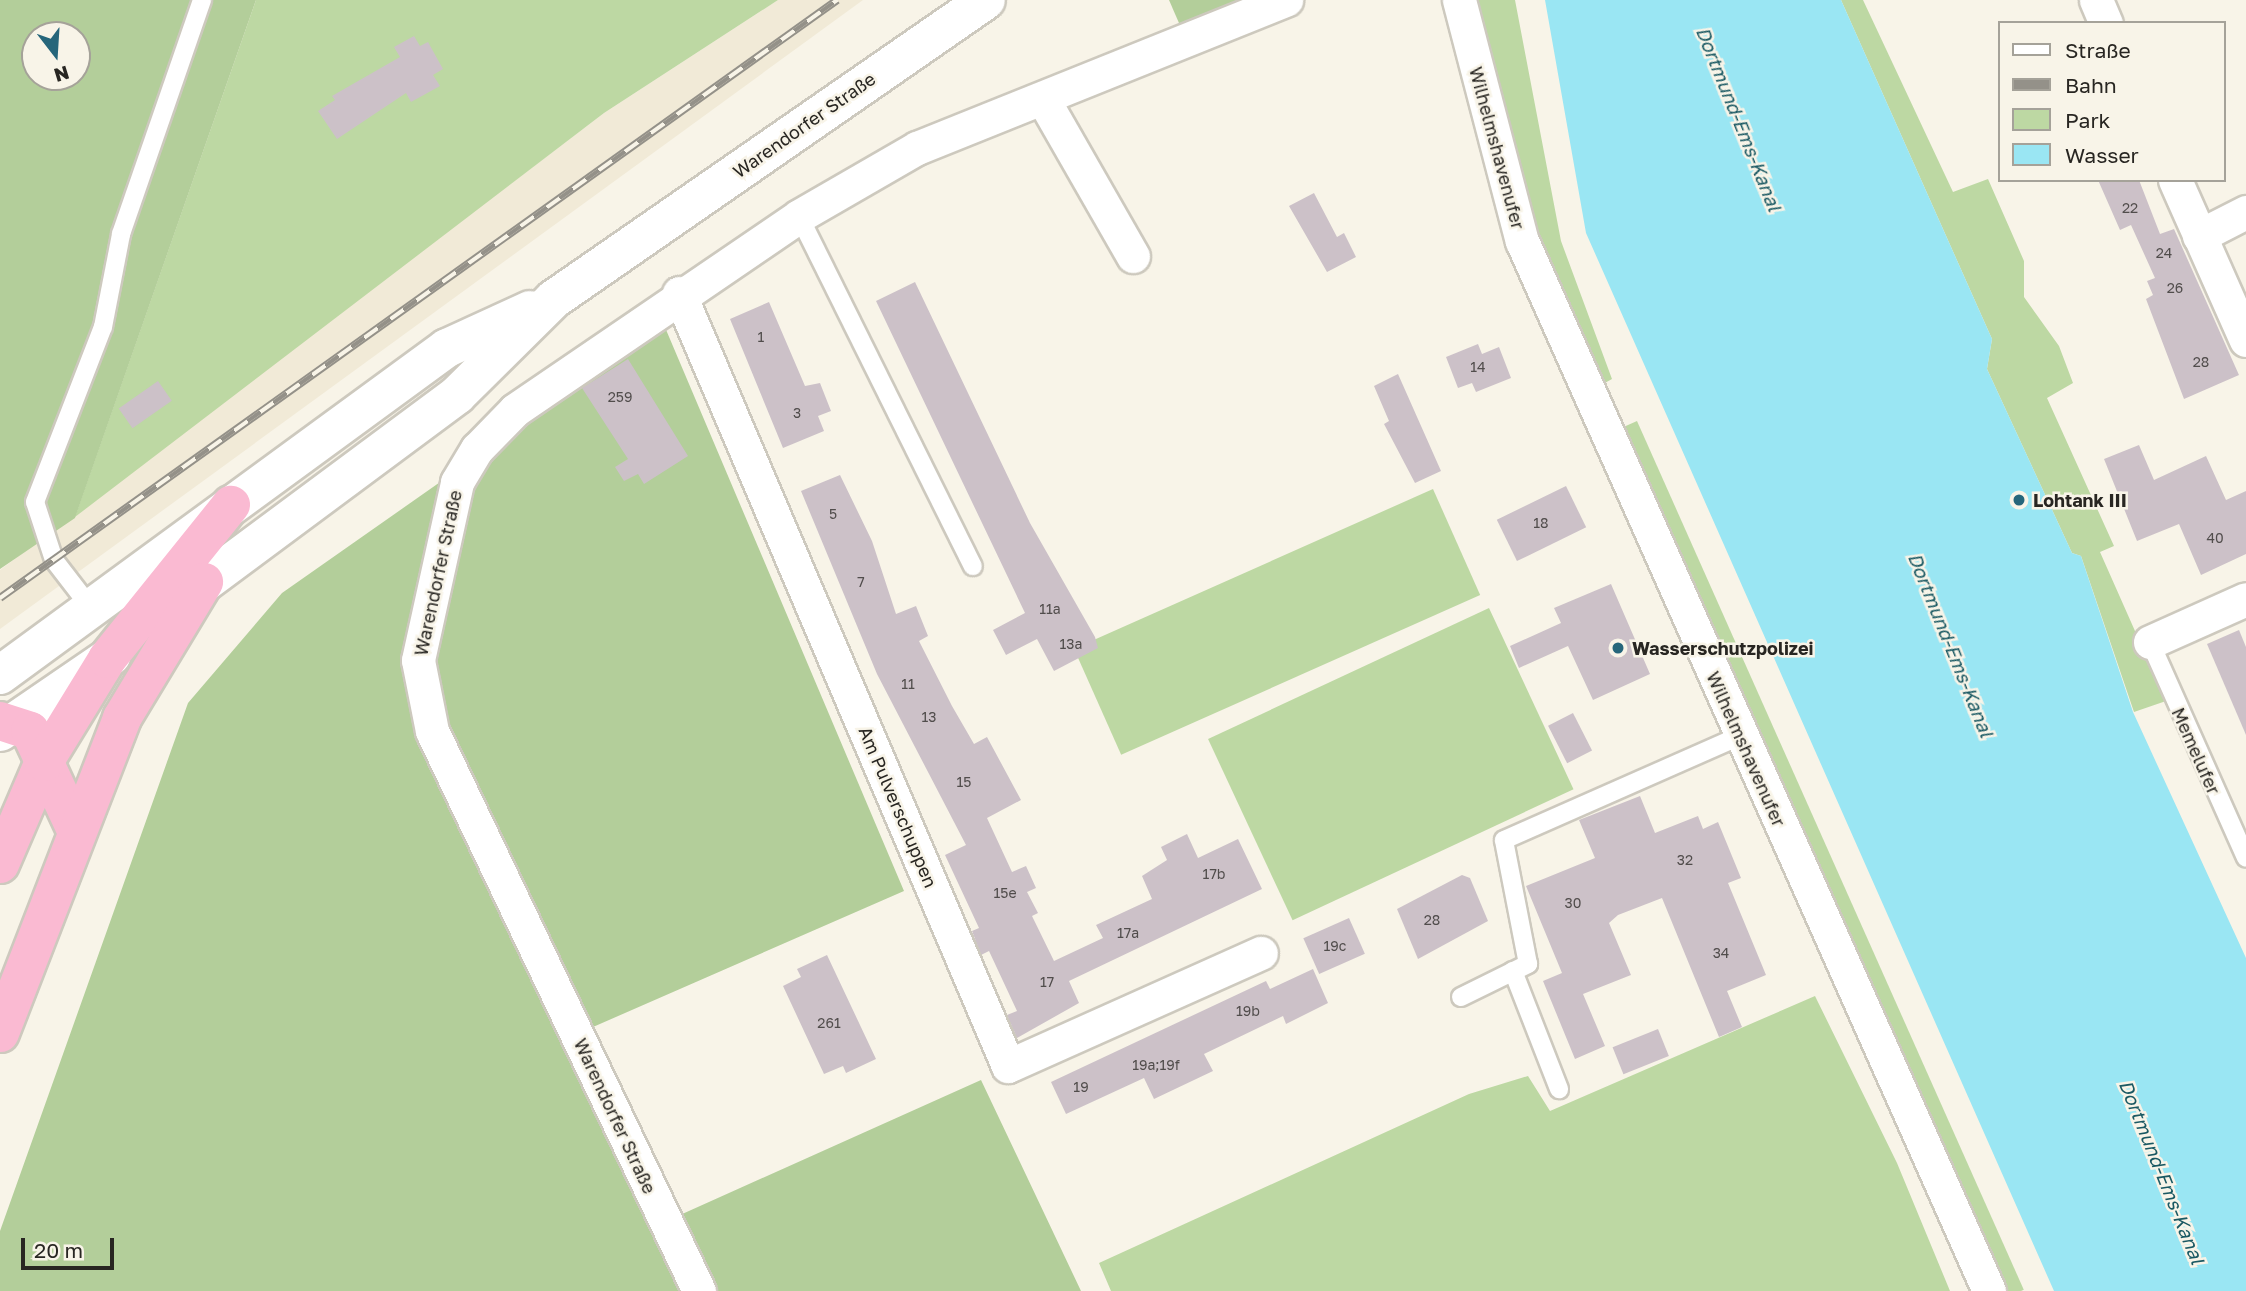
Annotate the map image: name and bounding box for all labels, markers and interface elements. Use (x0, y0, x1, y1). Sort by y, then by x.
north arrow (21, 21, 91, 91)
legend (1997, 21, 2225, 182)
water label: Dortmund-Ems-Kanal (1692, 23, 1786, 215)
text: Straße (2065, 37, 2131, 63)
text: N (51, 62, 72, 88)
street label: Wilhelmshavenufer (1465, 64, 1529, 232)
street label: Warendorfer Straße (729, 68, 879, 182)
text: Bahn (2065, 72, 2117, 98)
text: Park (2065, 107, 2110, 133)
text: Wasser (2065, 142, 2139, 168)
house number: 22 (2122, 200, 2138, 216)
house number: 24 (2156, 245, 2172, 261)
house number: 26 (2167, 280, 2183, 296)
house number: 1 (758, 329, 764, 345)
house number: 28 (2193, 354, 2209, 370)
house number: 14 (1470, 359, 1486, 375)
house number: 259 (608, 389, 632, 405)
house number: 3 (793, 405, 801, 421)
street label: Warendorfer Straße (410, 488, 466, 658)
place label: Lohtank III (2033, 489, 2127, 511)
marker: Lohtank III (2011, 492, 2027, 508)
house number: 5 (829, 506, 837, 522)
house number: 18 (1533, 515, 1549, 531)
house number: 40 (2206, 530, 2224, 546)
water label: Dortmund-Ems-Kanal (1904, 549, 1998, 741)
house number: 7 (857, 574, 865, 590)
house number: 11a (1039, 601, 1061, 617)
house number: 13a (1060, 636, 1082, 652)
place label: Wasserschutzpolizei (1632, 637, 1813, 659)
marker: Wasserschutzpolizei (1610, 640, 1626, 656)
street label: Wilhelmshavenufer (1702, 668, 1790, 830)
house number: 11 (901, 676, 915, 692)
street label: Memelufer (2167, 704, 2225, 798)
house number: 13 (922, 709, 936, 725)
street label: Am Pulverschuppen (854, 723, 942, 891)
house number: 15 (957, 774, 971, 790)
house number: 32 (1677, 852, 1693, 868)
house number: 17b (1203, 866, 1225, 882)
house number: 15e (993, 885, 1017, 901)
house number: 30 (1565, 895, 1581, 911)
house number: 28 (1424, 912, 1440, 928)
house number: 17a (1117, 925, 1139, 941)
house number: 19c (1324, 938, 1346, 954)
house number: 34 (1713, 945, 1729, 961)
house number: 17 (1040, 974, 1054, 990)
house number: 19b (1236, 1003, 1260, 1019)
house number: 261 (817, 1015, 841, 1031)
street label: Warendorfer Straße (570, 1035, 660, 1197)
house number: 19a;19f (1132, 1057, 1180, 1073)
water label: Dortmund-Ems-Kanal (2115, 1076, 2209, 1268)
house number: 19 (1073, 1079, 1089, 1095)
scale bar (24, 1224, 117, 1268)
text: 20 m (34, 1237, 83, 1263)

